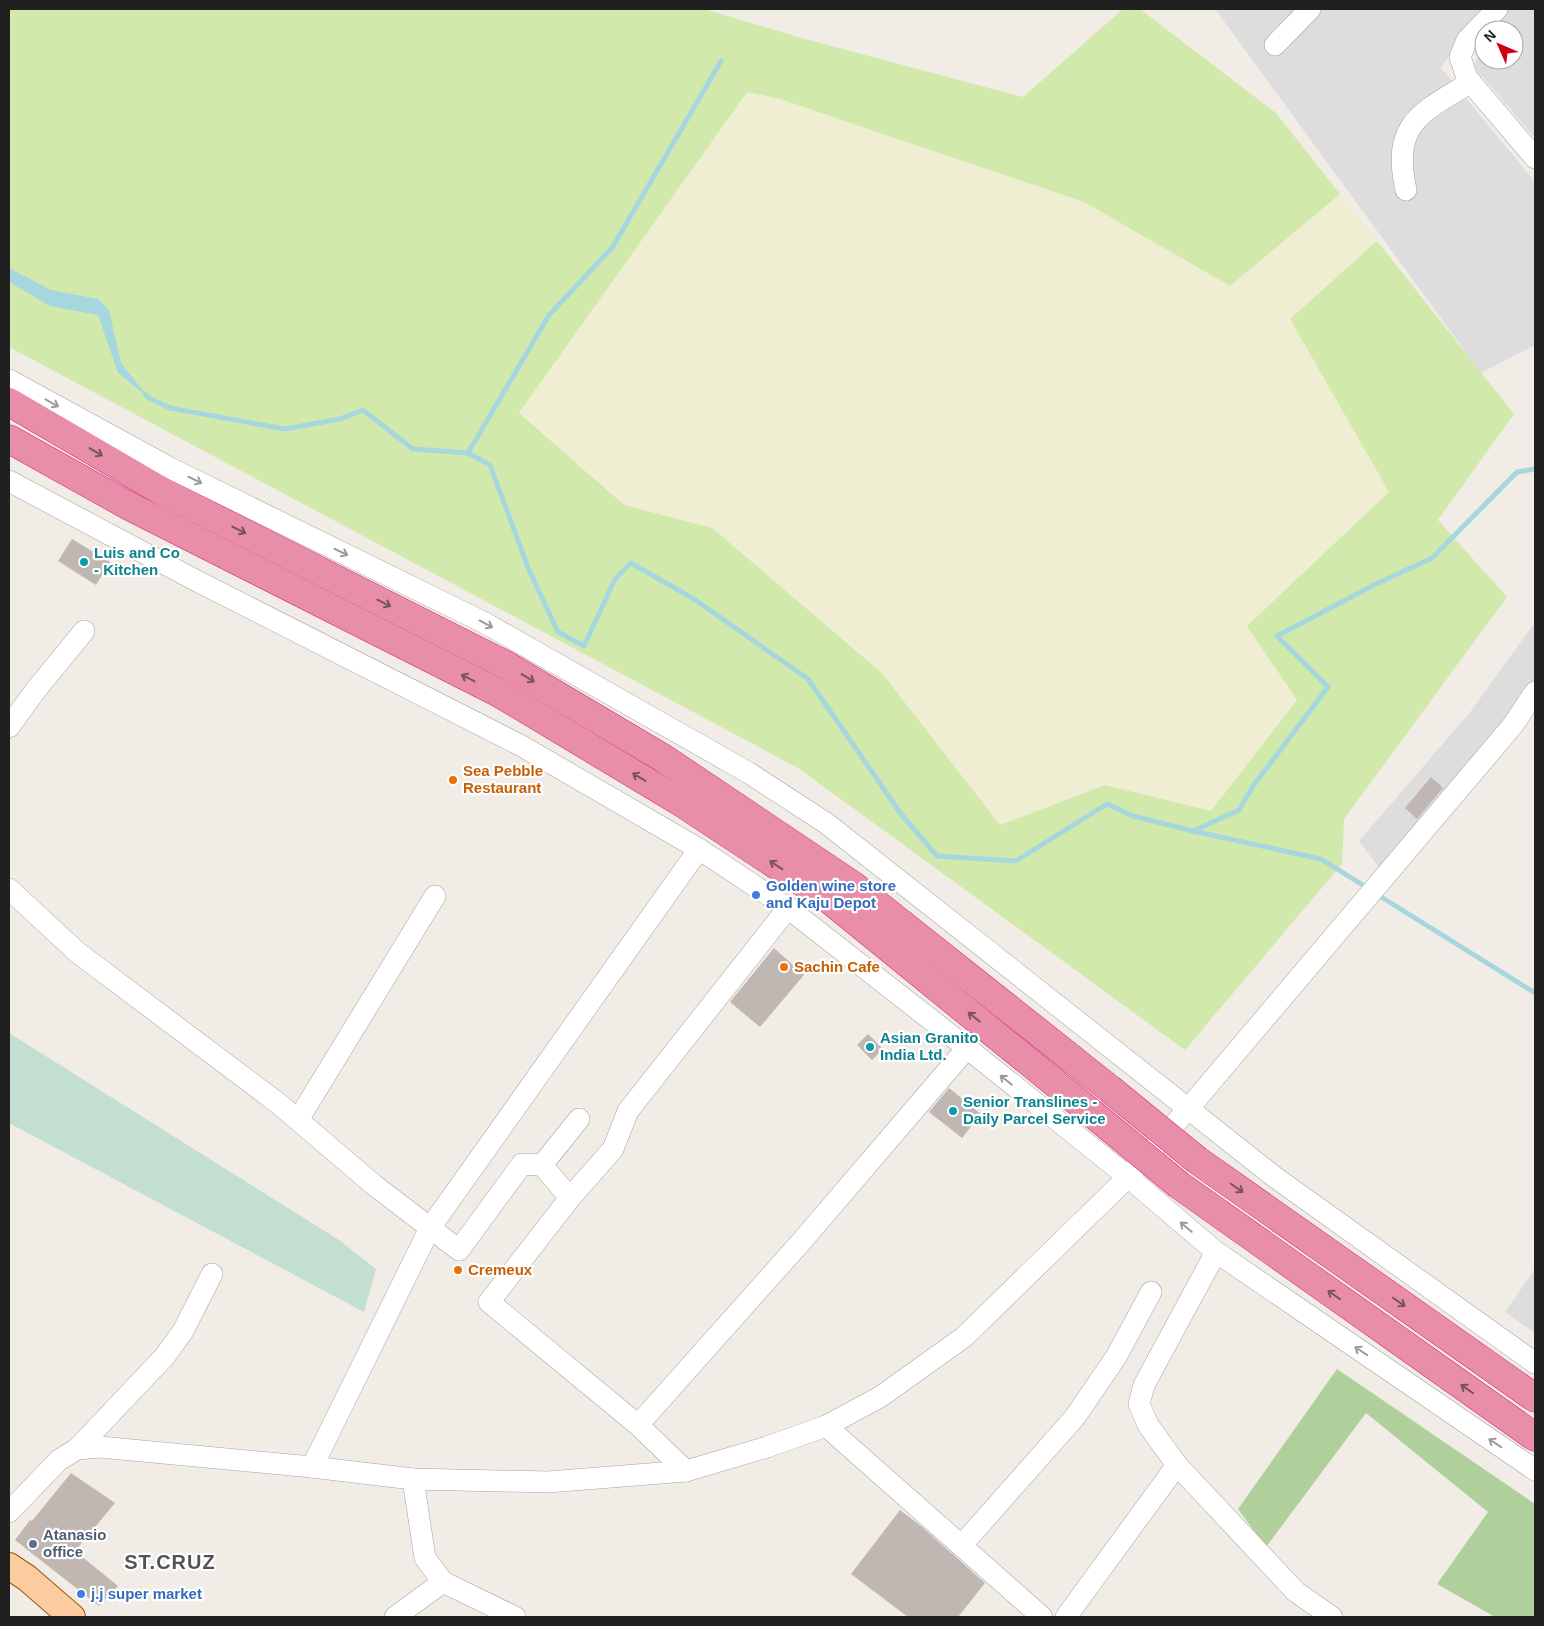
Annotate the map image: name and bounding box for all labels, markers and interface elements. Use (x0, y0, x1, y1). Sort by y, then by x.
north arrow (1474, 20, 1524, 70)
text: N (1481, 27, 1499, 45)
one-way arrow (44, 399, 58, 409)
one-way arrow (89, 448, 103, 458)
one-way arrow (187, 475, 202, 485)
one-way arrow (231, 526, 246, 535)
place label: Luis and Co - Kitchen (94, 544, 180, 578)
one-way arrow (333, 547, 348, 557)
marker: Luis and Co - Kitchen (78, 556, 90, 568)
one-way arrow (376, 599, 391, 608)
one-way arrow (479, 619, 494, 629)
one-way arrow (461, 673, 476, 682)
one-way arrow (521, 673, 535, 683)
place label: Sea Pebble Restaurant (463, 762, 543, 796)
one-way arrow (632, 772, 646, 782)
marker: Sea Pebble Restaurant (447, 774, 459, 786)
one-way arrow (769, 860, 783, 870)
place label: Golden wine store and Kaju Depot (766, 877, 896, 911)
marker: Golden wine store and Kaju Depot (750, 889, 762, 901)
place label: Sachin Cafe (794, 958, 880, 975)
marker: Sachin Cafe (778, 961, 790, 973)
one-way arrow (968, 1011, 981, 1022)
place label: Asian Granito India Ltd. (880, 1029, 978, 1063)
marker: Asian Granito India Ltd. (864, 1041, 876, 1053)
one-way arrow (1000, 1074, 1013, 1085)
place label: Senior Translines - Daily Parcel Service (963, 1093, 1106, 1127)
marker: Senior Translines - Daily Parcel Service (947, 1105, 959, 1117)
one-way arrow (1230, 1183, 1244, 1193)
one-way arrow (1180, 1221, 1193, 1232)
place label: Cremeux (468, 1261, 533, 1278)
marker: Cremeux (452, 1264, 464, 1276)
one-way arrow (1327, 1290, 1341, 1300)
one-way arrow (1391, 1297, 1405, 1307)
one-way arrow (1354, 1346, 1368, 1356)
one-way arrow (1460, 1384, 1474, 1394)
one-way arrow (1488, 1438, 1502, 1448)
place label: Atanasio office (43, 1526, 106, 1560)
marker: Atanasio office (27, 1538, 39, 1550)
district label: ST.CRUZ (124, 1551, 216, 1573)
place label: j.j super market (90, 1585, 202, 1602)
marker: j.j super market (75, 1588, 87, 1600)

